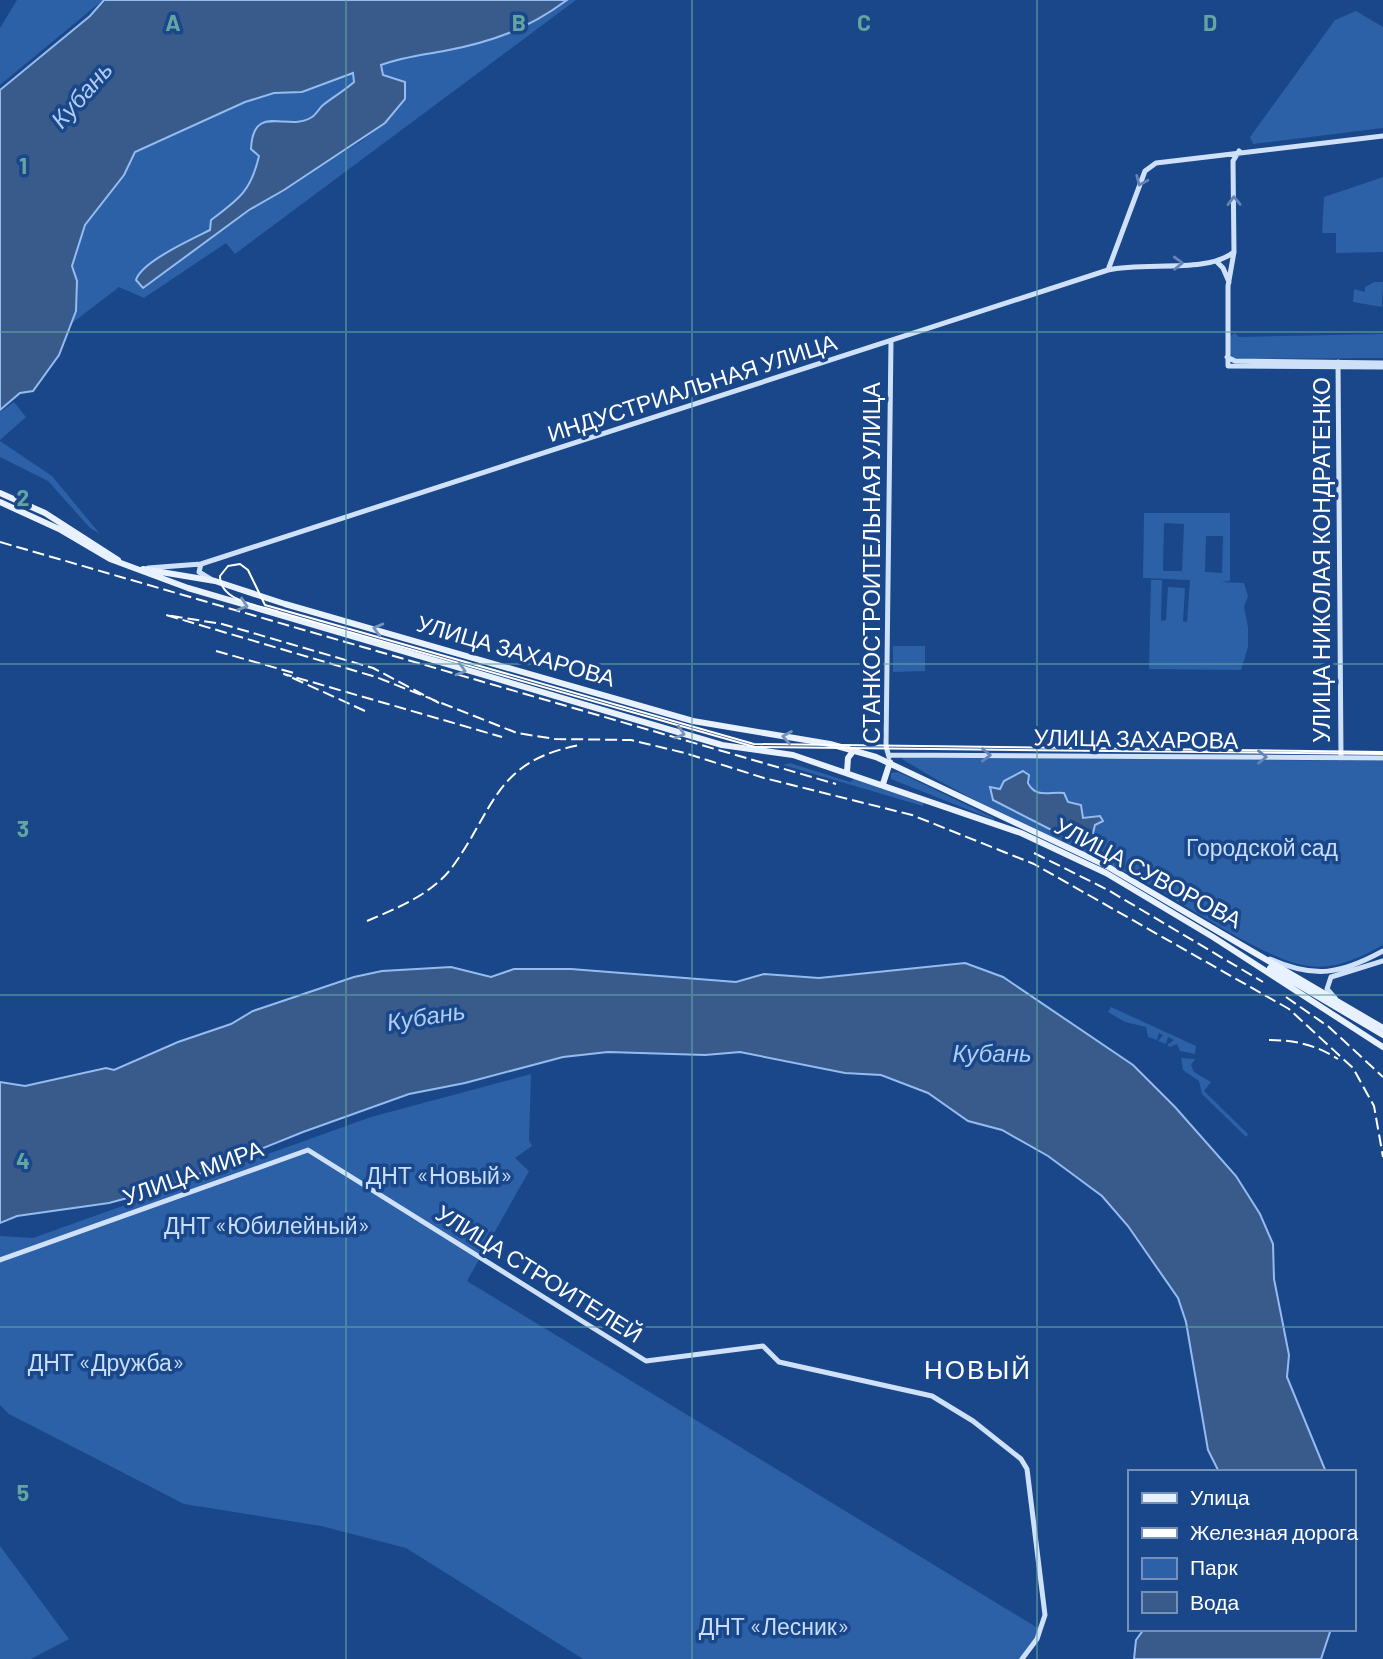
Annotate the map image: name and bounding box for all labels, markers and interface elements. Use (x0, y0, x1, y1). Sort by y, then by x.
text: A (165, 8, 181, 36)
text: B (512, 8, 526, 36)
text: C (857, 8, 871, 36)
text: D (1203, 8, 1217, 36)
water label: Кубань (44, 55, 118, 133)
text: 1 (19, 151, 27, 179)
one-way arrow (1136, 175, 1150, 187)
one-way arrow (1226, 195, 1241, 206)
one-way arrow (1173, 256, 1184, 271)
street label: ИНДУСТРИАЛЬНАЯ УЛИЦА (544, 327, 840, 447)
street label: УЛИЦА НИКОЛАЯ КОНДРАТЕНКО (1307, 377, 1335, 743)
street label: СТАНКОСТРОИТЕЛЬНАЯ УЛИЦА (857, 381, 885, 744)
text: 2 (17, 483, 29, 511)
one-way arrow (237, 597, 249, 612)
street label: УЛИЦА ЗАХАРОВА (414, 608, 619, 692)
one-way arrow (372, 623, 384, 638)
one-way arrow (455, 662, 467, 677)
street label: УЛИЦА ЗАХАРОВА (1033, 722, 1239, 754)
one-way arrow (673, 725, 685, 740)
one-way arrow (781, 730, 793, 745)
one-way arrow (981, 747, 992, 763)
one-way arrow (1257, 749, 1268, 765)
street label: УЛИЦА СУВОРОВА (1050, 811, 1247, 934)
text: 3 (17, 814, 29, 842)
park label: Городской сад (1186, 833, 1339, 861)
water label: Кубань (384, 995, 467, 1036)
water label: Кубань (952, 1038, 1032, 1067)
street label: УЛИЦА МИРА (119, 1133, 267, 1210)
text: 4 (16, 1146, 30, 1174)
park label: ДНТ «Новый» (366, 1161, 512, 1189)
street label: УЛИЦА СТРОИТЕЛЕЙ (431, 1198, 648, 1348)
park label: ДНТ «Юбилейный» (164, 1211, 370, 1239)
park label: ДНТ «Дружба» (28, 1348, 184, 1376)
district label: НОВЫЙ (924, 1353, 1032, 1384)
legend (1128, 1470, 1355, 1631)
text: 5 (17, 1478, 29, 1506)
text: Улица (1190, 1484, 1250, 1509)
text: Железная дорога (1190, 1519, 1359, 1544)
text: Парк (1190, 1554, 1238, 1579)
text: Вода (1190, 1589, 1239, 1614)
park label: ДНТ «Лесник» (699, 1612, 849, 1640)

